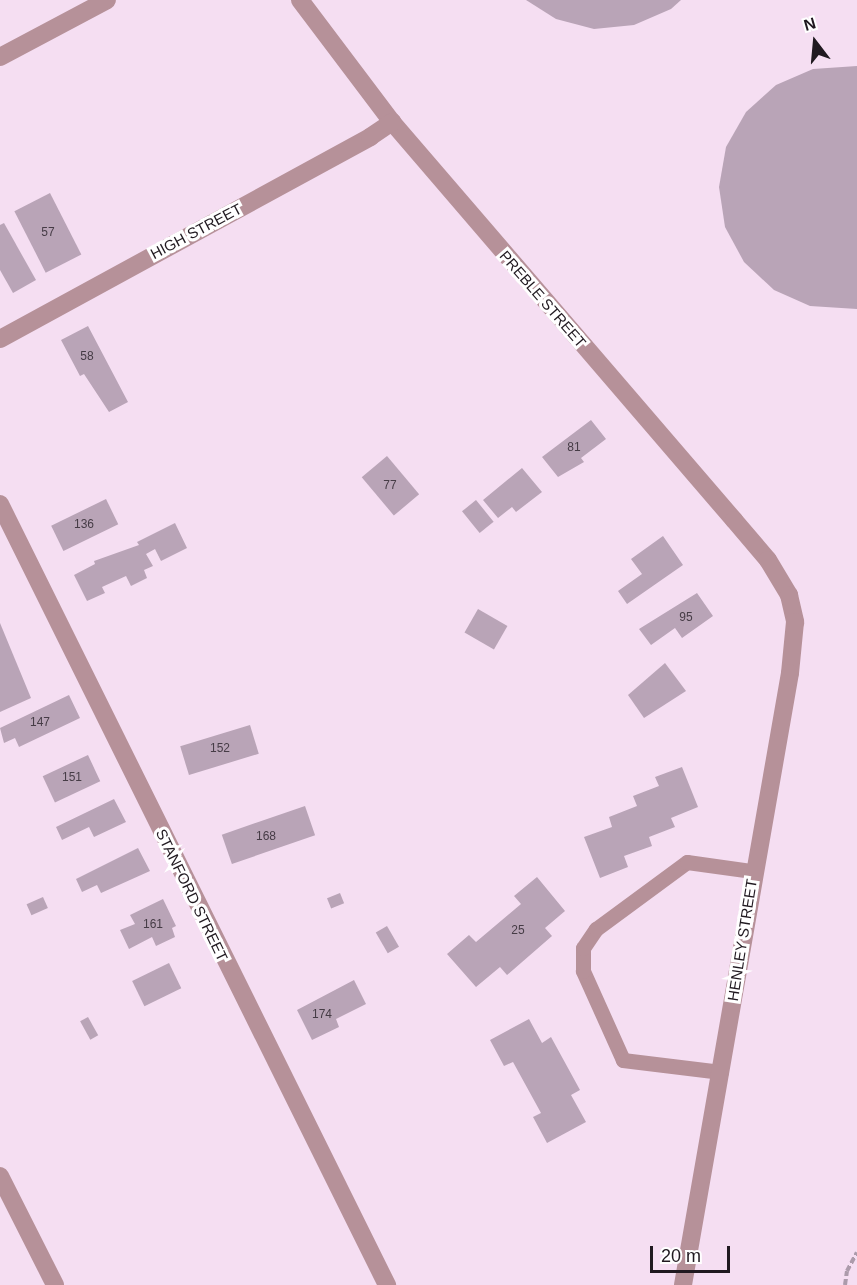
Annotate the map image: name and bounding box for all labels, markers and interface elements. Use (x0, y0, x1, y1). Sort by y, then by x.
north arrow (785, 12, 845, 72)
text: N (802, 14, 818, 34)
street label: HIGH STREET (147, 199, 245, 263)
house number: 57 (41, 226, 55, 240)
street label: PREBLE STREET (496, 247, 590, 351)
house number: 58 (80, 350, 94, 364)
house number: 81 (567, 441, 581, 455)
house number: 77 (383, 479, 397, 493)
house number: 136 (74, 518, 94, 532)
house number: 95 (679, 611, 693, 625)
house number: 147 (30, 716, 50, 730)
house number: 152 (210, 742, 230, 756)
house number: 151 (62, 771, 82, 785)
street label: STANFORD STREET (152, 826, 232, 964)
house number: 168 (256, 830, 276, 844)
street label: HENLEY STREET (723, 878, 761, 1002)
house number: 161 (143, 918, 163, 932)
house number: 25 (511, 924, 525, 938)
house number: 174 (312, 1008, 332, 1022)
scale bar (653, 1234, 732, 1272)
text: 20 m (661, 1246, 701, 1266)

